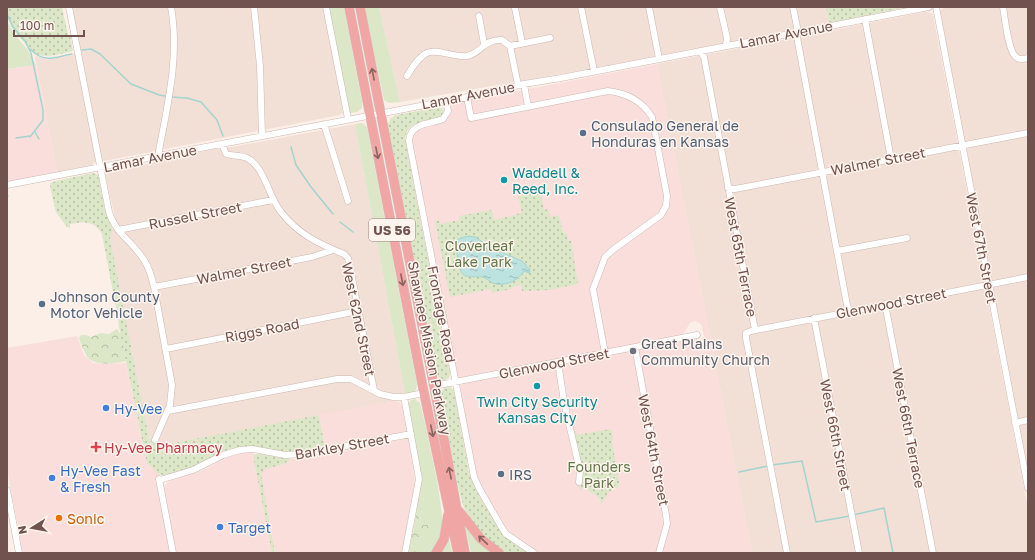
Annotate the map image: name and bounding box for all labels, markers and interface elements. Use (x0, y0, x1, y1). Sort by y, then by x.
scale bar (14, 12, 84, 38)
street label: Lamar Avenue (738, 17, 834, 51)
text: 100 m (20, 18, 54, 33)
one-way arrow (369, 68, 377, 81)
street label: Lamar Avenue (420, 78, 516, 112)
place label: Consulado General de Honduras en Kansas (591, 117, 739, 150)
marker: Consulado General de Honduras en Kansas (578, 128, 588, 138)
street label: Lamar Avenue (102, 141, 198, 175)
street label: Walmer Street (829, 143, 927, 179)
one-way arrow (374, 146, 382, 159)
place label: Waddell & Reed, Inc. (512, 164, 581, 197)
marker: Waddell & Reed, Inc. (499, 175, 509, 185)
street label: West 67th Street (963, 191, 1001, 305)
street label: West 65th Terrace (721, 196, 761, 318)
street label: Russell Street (147, 198, 243, 232)
road number: US 56 (369, 219, 415, 241)
park label: Cloverleaf Lake Park (445, 237, 513, 270)
street label: Walmer Street (195, 252, 293, 288)
street label: West 62nd Street (339, 260, 379, 378)
street label: Shawnee Mission Parkway (405, 260, 455, 437)
street label: Frontage Road (424, 264, 460, 364)
one-way arrow (399, 273, 407, 286)
street label: Glenwood Street (834, 284, 948, 322)
place label: Johnson County Motor Vehicle (50, 288, 160, 321)
marker: Johnson County Motor Vehicle (37, 299, 47, 309)
street label: Riggs Road (223, 314, 301, 346)
place label: Great Plains Community Church (641, 335, 770, 368)
street label: Glenwood Street (497, 344, 611, 382)
marker: Great Plains Community Church (628, 346, 638, 356)
street label: West 66th Terrace (889, 366, 929, 490)
street label: West 66th Street (817, 378, 855, 492)
marker: Twin City Security Kansas City (532, 381, 542, 391)
place label: Twin City Security Kansas City (476, 393, 598, 426)
street label: West 64th Street (635, 393, 673, 507)
place label: Hy-Vee (114, 400, 162, 417)
marker: Hy-Vee (101, 403, 111, 413)
one-way arrow (429, 424, 437, 437)
street label: Barkley Street (293, 429, 391, 463)
place label: Hy-Vee Pharmacy (104, 439, 223, 456)
marker: Hy-Vee Pharmacy (91, 442, 101, 452)
park label: Founders Park (567, 458, 631, 491)
place label: Hy-Vee Fast & Fresh (60, 462, 141, 495)
place label: IRS (509, 466, 532, 483)
one-way arrow (446, 467, 454, 480)
marker: IRS (496, 469, 506, 479)
marker: Hy-Vee Fast & Fresh (47, 473, 57, 483)
north arrow (12, 508, 52, 548)
place label: Sonic (67, 510, 105, 527)
marker: Sonic (54, 513, 64, 523)
place label: Target (228, 519, 271, 536)
marker: Target (215, 522, 225, 532)
text: N (15, 525, 29, 535)
one-way arrow (478, 536, 488, 545)

